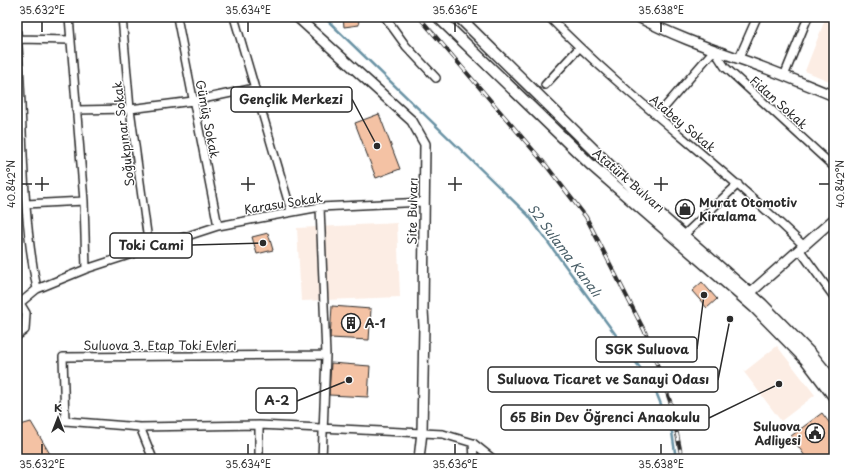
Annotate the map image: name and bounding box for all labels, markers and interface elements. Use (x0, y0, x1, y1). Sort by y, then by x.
text: 35.632°E (19, 2, 65, 17)
text: 35.634°E (225, 2, 271, 17)
text: 35.636°E (432, 2, 478, 17)
text: 35.638°E (638, 2, 684, 17)
street label: Fidan Sokak (746, 71, 812, 133)
street label: Gümüş Sokak (192, 78, 224, 160)
street label: Soğukpınar Sokak (108, 80, 138, 188)
callout: Gençlik Merkezi (231, 87, 352, 112)
text: Gençlik Merkezi (239, 89, 343, 108)
street label: Atabey Sokak (646, 90, 720, 156)
street label: Atatürk Bulvarı (589, 144, 669, 216)
text: 40.842°N (3, 160, 18, 208)
text: 40.842°N (832, 160, 847, 208)
street label: Site Bulvarı (402, 177, 422, 245)
street label: Karasu Sokak (242, 188, 324, 218)
place label: Murat Otomotiv Kiralama (699, 193, 797, 225)
shop icon: Murat Otomotiv Kiralama (674, 198, 696, 220)
water label: S2 Sulama Kanalı (524, 200, 607, 301)
callout: Toki Cami (110, 233, 192, 258)
text: Toki Cami (118, 235, 184, 254)
building icon: A-1 (340, 312, 362, 334)
place label: A-1 (365, 314, 386, 332)
street label: Suluova 3. Etap Toki Evleri (83, 336, 237, 354)
callout: SGK Suluova (596, 337, 697, 362)
text: SGK Suluova (605, 339, 689, 358)
callout: Suluova Ticaret ve Sanayi Odası (488, 367, 718, 392)
text: Suluova Ticaret ve Sanayi Odası (497, 369, 709, 388)
callout: A-2 (256, 388, 297, 413)
text: A-2 (265, 390, 289, 409)
north arrow (38, 398, 78, 438)
text: K (54, 399, 62, 416)
callout: 65 Bin Dev Öğrenci Anaokulu (501, 405, 709, 430)
text: 65 Bin Dev Öğrenci Anaokulu (510, 407, 700, 426)
place label: Suluova Adliyesi (753, 417, 802, 449)
public building icon: Suluova Adliyesi (804, 422, 826, 444)
text: 35.632°E (19, 456, 65, 471)
text: 35.634°E (225, 456, 271, 471)
text: 35.636°E (432, 456, 478, 471)
text: 35.638°E (638, 456, 684, 471)

